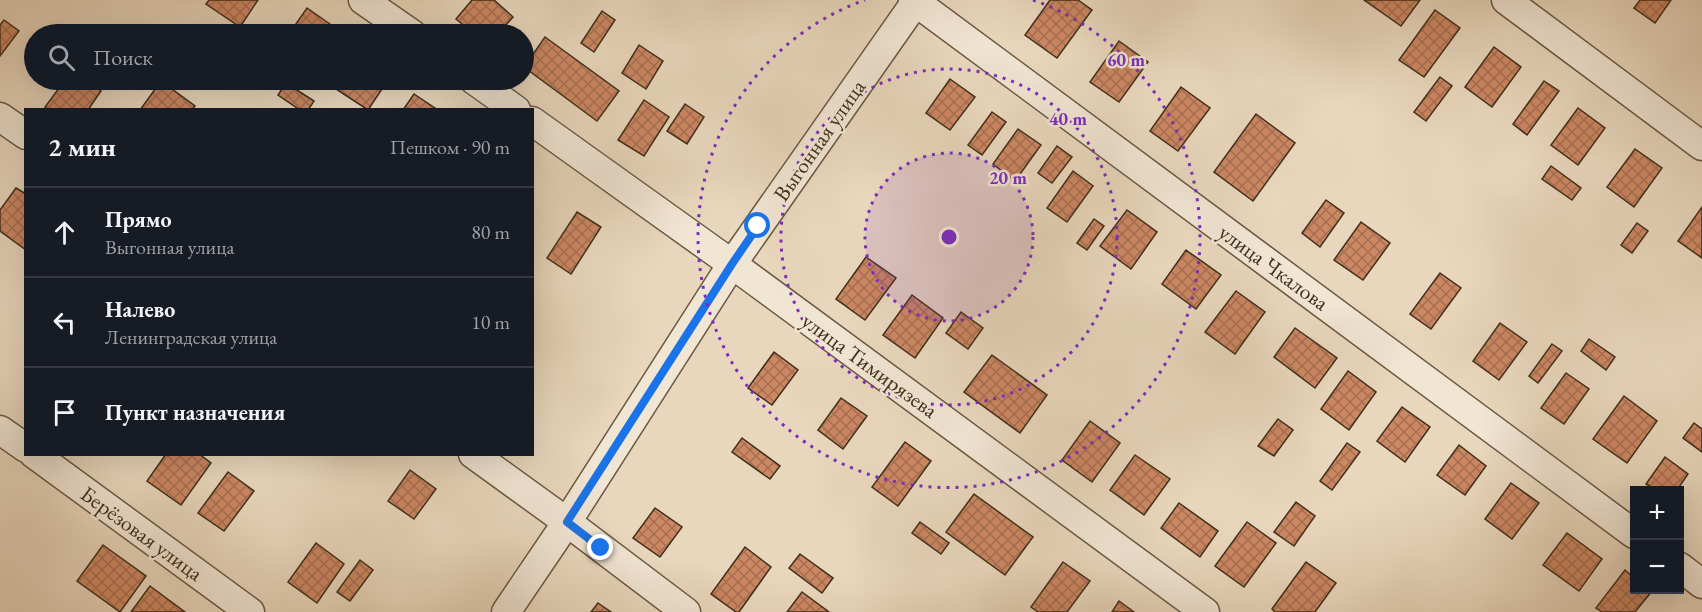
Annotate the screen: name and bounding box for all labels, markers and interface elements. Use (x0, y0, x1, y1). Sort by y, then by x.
search box (24, 24, 534, 90)
icon: search (45, 41, 78, 74)
text: Поиск (93, 43, 153, 72)
text: 60 m (1107, 48, 1145, 71)
street label: Выгонная улица (767, 73, 872, 207)
text: 40 m (1049, 107, 1087, 130)
text: 2 мин (48, 130, 116, 164)
text: Пешком · 90 m (390, 134, 510, 160)
text: 20 m (989, 166, 1027, 189)
text: Прямо (105, 205, 172, 234)
route start (744, 212, 770, 238)
icon: ahead (48, 216, 81, 249)
street label: улица Чкалова (1213, 218, 1335, 317)
text: 80 m (471, 219, 510, 245)
centre of rings (939, 227, 959, 247)
text: Выгонная улица (105, 234, 234, 260)
text: Налево (105, 295, 175, 324)
icon: left (48, 306, 81, 339)
street label: улица Тимирязева (796, 306, 944, 425)
text: 10 m (471, 309, 510, 335)
text: Ленинградская улица (105, 324, 277, 350)
icon: arrive (48, 396, 81, 429)
text: Пункт назначения (105, 398, 285, 427)
street label: Берёзовая улица (75, 479, 209, 588)
map controls (1630, 486, 1684, 594)
button: + (1630, 486, 1684, 540)
route end (587, 534, 613, 560)
button: − (1630, 540, 1684, 594)

